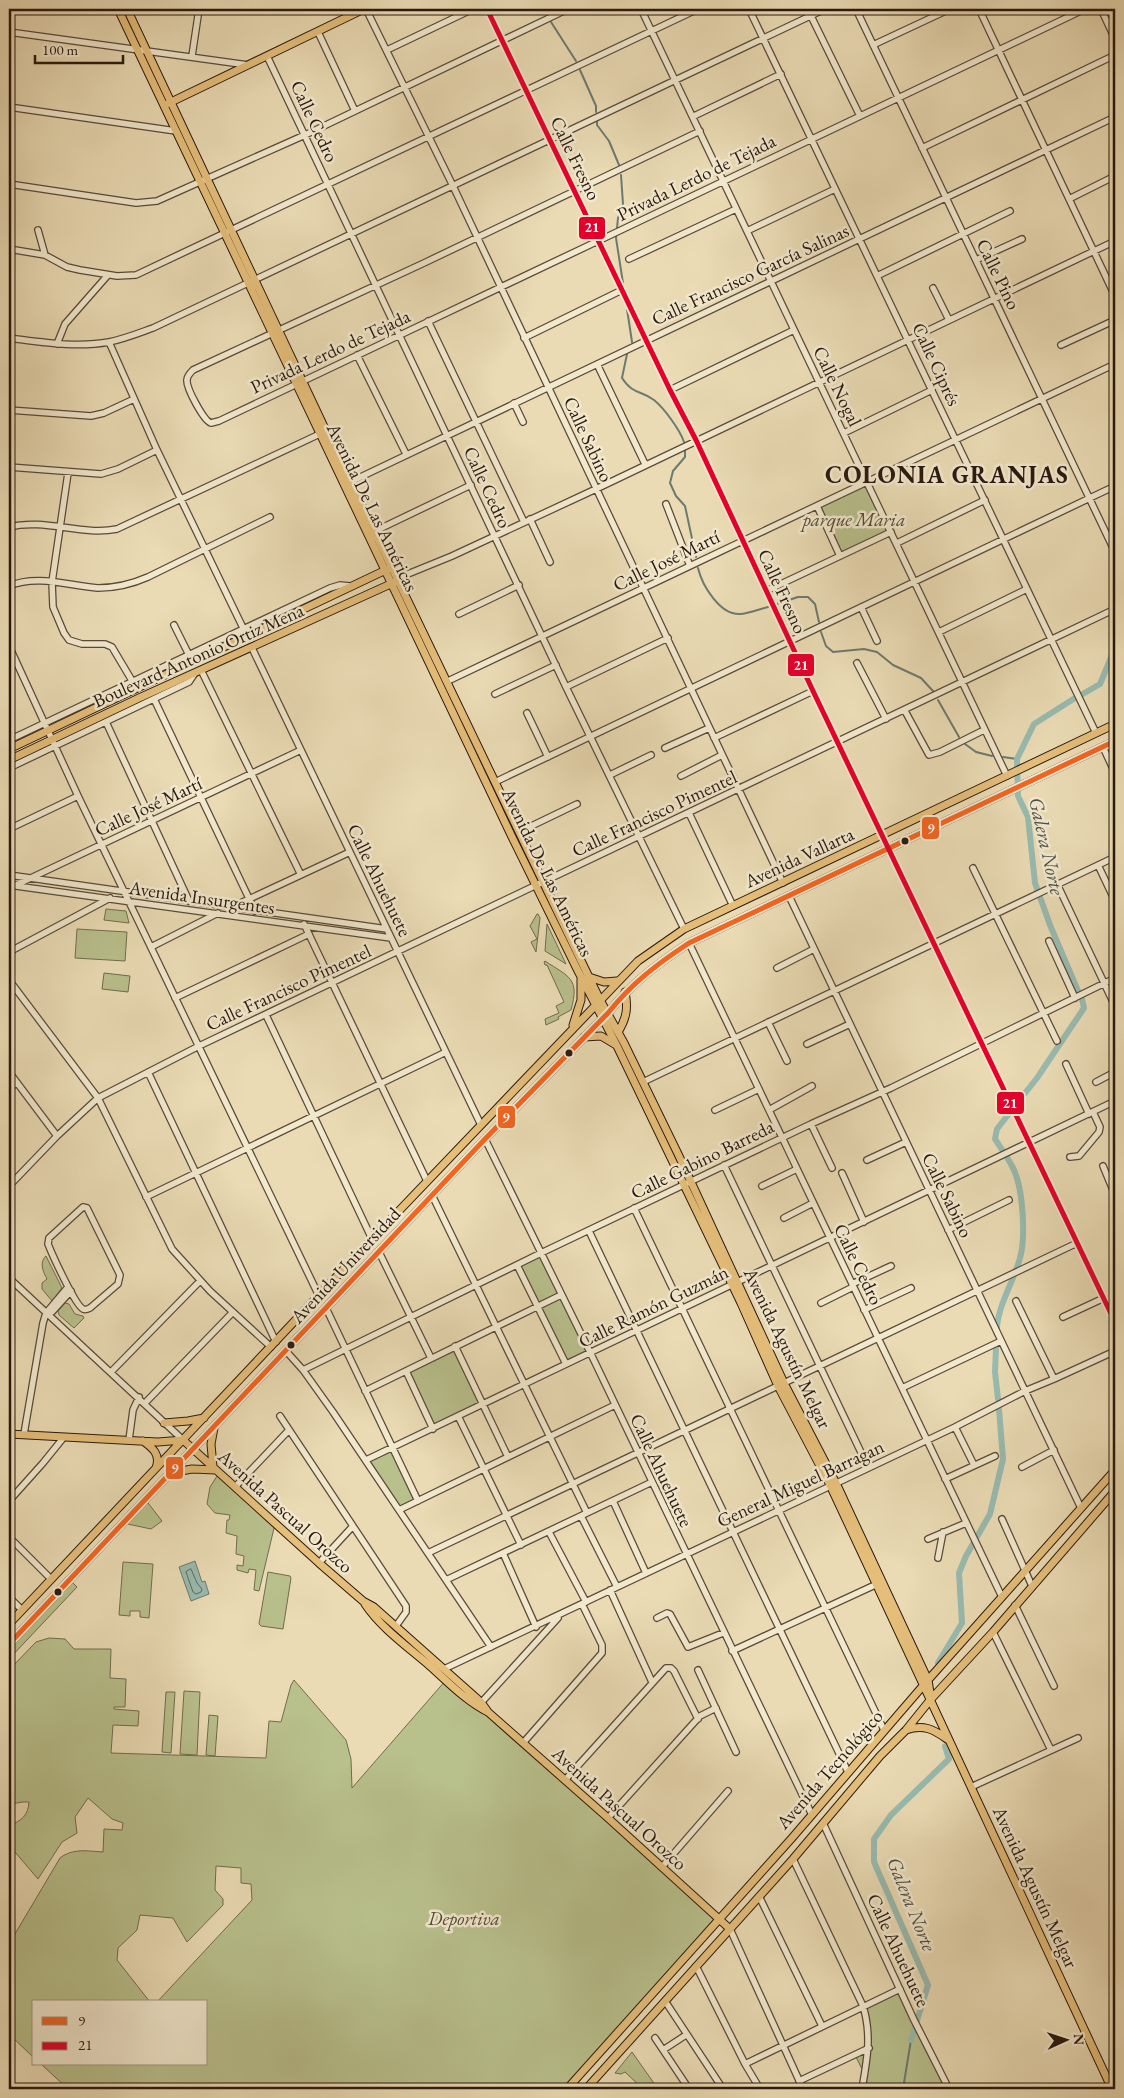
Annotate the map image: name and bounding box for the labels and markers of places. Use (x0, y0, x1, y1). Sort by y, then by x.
unlabelled marker (900, 836, 910, 846)
unlabelled marker (564, 1048, 574, 1058)
unlabelled marker (286, 1340, 296, 1350)
unlabelled marker (53, 1587, 63, 1597)

